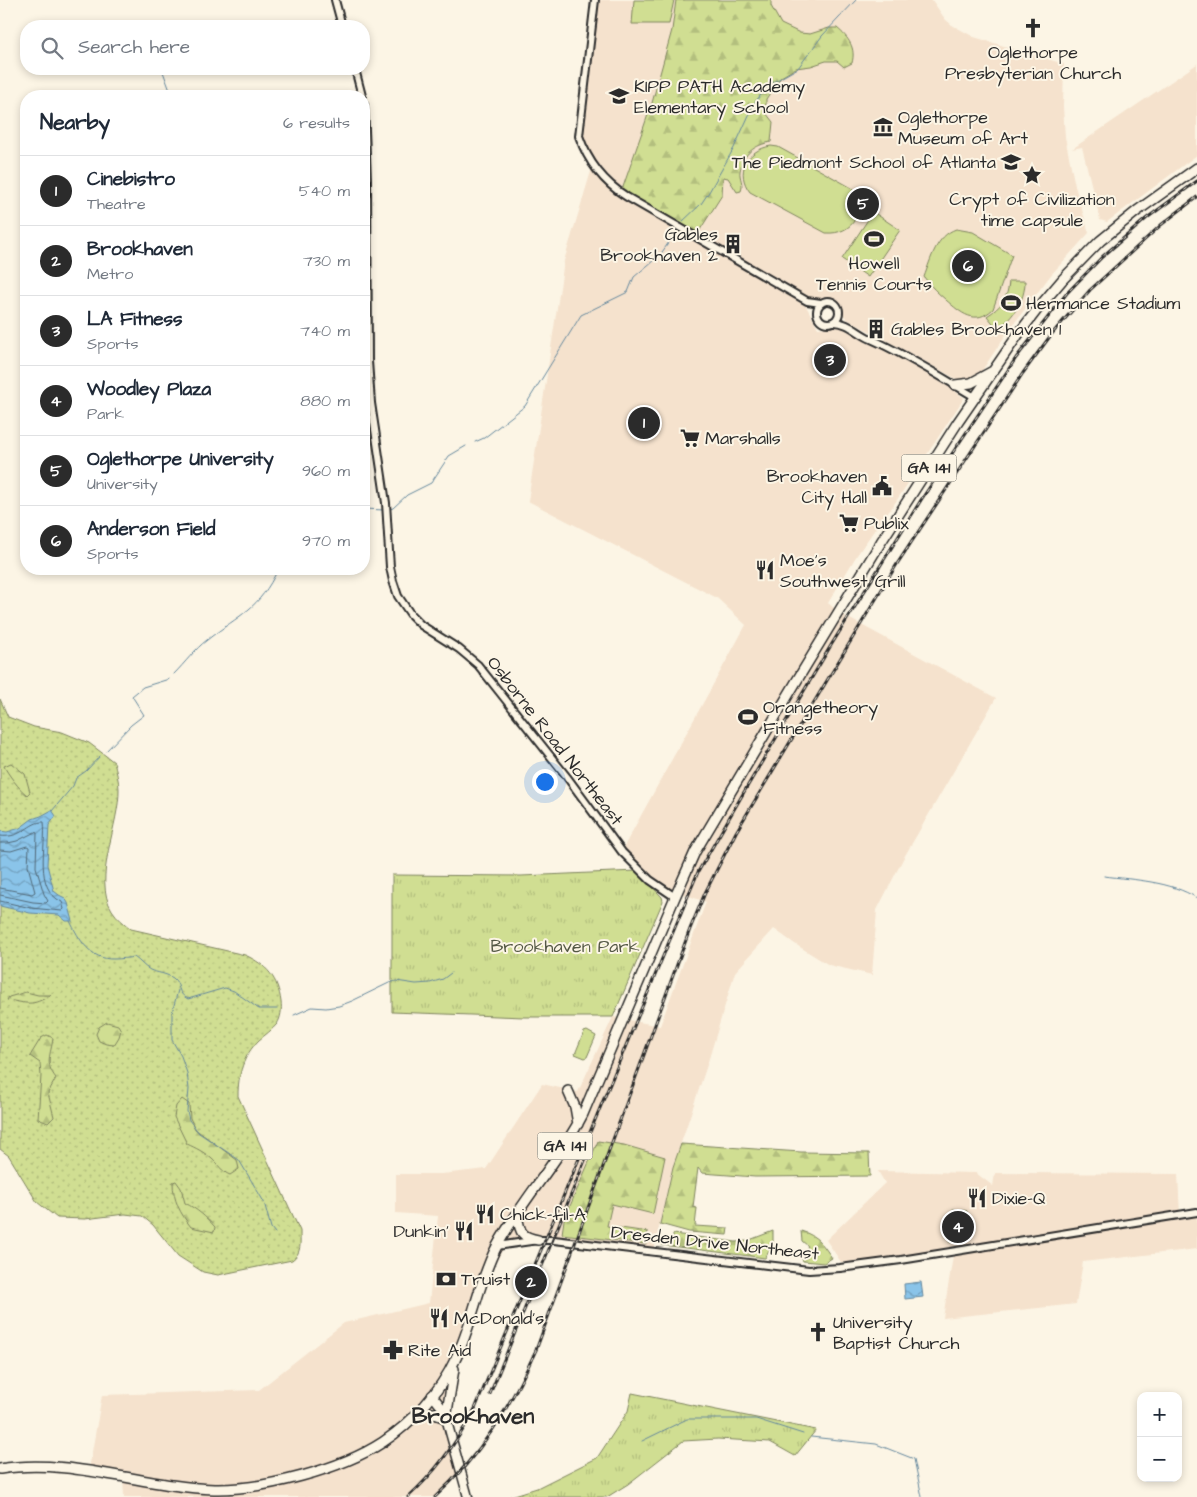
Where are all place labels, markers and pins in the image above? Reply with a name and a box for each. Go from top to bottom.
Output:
church icon: Oglethorpe Presbyterian Church [1022,17,1044,39]
place label: Oglethorpe Presbyterian Church [945,40,1121,87]
place label: KIPP PATH Academy Elementary School [634,74,805,121]
school or university icon: KIPP PATH Academy Elementary School [608,85,630,107]
place label: Oglethorpe Museum of Art [898,105,1029,151]
museum icon: Oglethorpe Museum of Art [872,116,894,138]
place label: The Piedmont School of Atlanta [732,150,996,175]
school or university icon: The Piedmont School of Atlanta [1000,151,1022,173]
place icon: Crypt of Civilization time capsule [1021,164,1043,186]
pin: 5 [847,185,879,223]
place label: Crypt of Civilization time capsule [949,187,1115,233]
place label: Gables Brookhaven 2 [600,222,719,268]
sports icon: Howell Tennis Courts [863,228,885,250]
building icon: Gables Brookhaven 2 [722,233,744,255]
pin: 6 [952,247,984,285]
place label: Howell Tennis Courts [816,251,932,297]
place label: Hermance Stadium [1026,291,1180,316]
sports icon: Hermance Stadium [1000,292,1022,314]
place label: Gables Brookhaven 1 [891,317,1061,342]
building icon: Gables Brookhaven 1 [865,318,887,340]
pin: 3 [814,341,846,379]
pin: 1 [628,404,660,442]
place label: Marshalls [705,426,781,451]
supermarket icon: Marshalls [679,427,701,449]
place label: Brookhaven City Hall [767,464,867,511]
public building icon: Brookhaven City Hall [871,475,893,497]
place label: Publix [864,511,909,536]
supermarket icon: Publix [838,512,860,534]
place label: Moe's Southwest Grill [780,548,906,594]
restaurant icon: Moe's Southwest Grill [754,559,776,581]
place label: Orangetheory Fitness [763,695,878,741]
sports icon: Orangetheory Fitness [737,706,759,728]
place label: Dixie-Q [992,1186,1046,1211]
restaurant icon: Dixie-Q [966,1187,988,1209]
place label: Chick-fil-A [500,1202,586,1227]
restaurant icon: Chick-fil-A [474,1203,496,1225]
pin: 4 [942,1208,974,1246]
place label: Dunkin' [393,1219,449,1244]
restaurant icon: Dunkin' [453,1220,475,1242]
pin: 2 [515,1263,547,1301]
place label: Truist [461,1267,511,1292]
bank icon: Truist [435,1268,457,1290]
place label: McDonald's [454,1306,544,1331]
restaurant icon: McDonald's [428,1307,450,1329]
place label: University Baptist Church [833,1310,960,1356]
church icon: University Baptist Church [807,1321,829,1343]
place label: Rite Aid [408,1338,471,1363]
pharmacy icon: Rite Aid [382,1339,404,1361]

